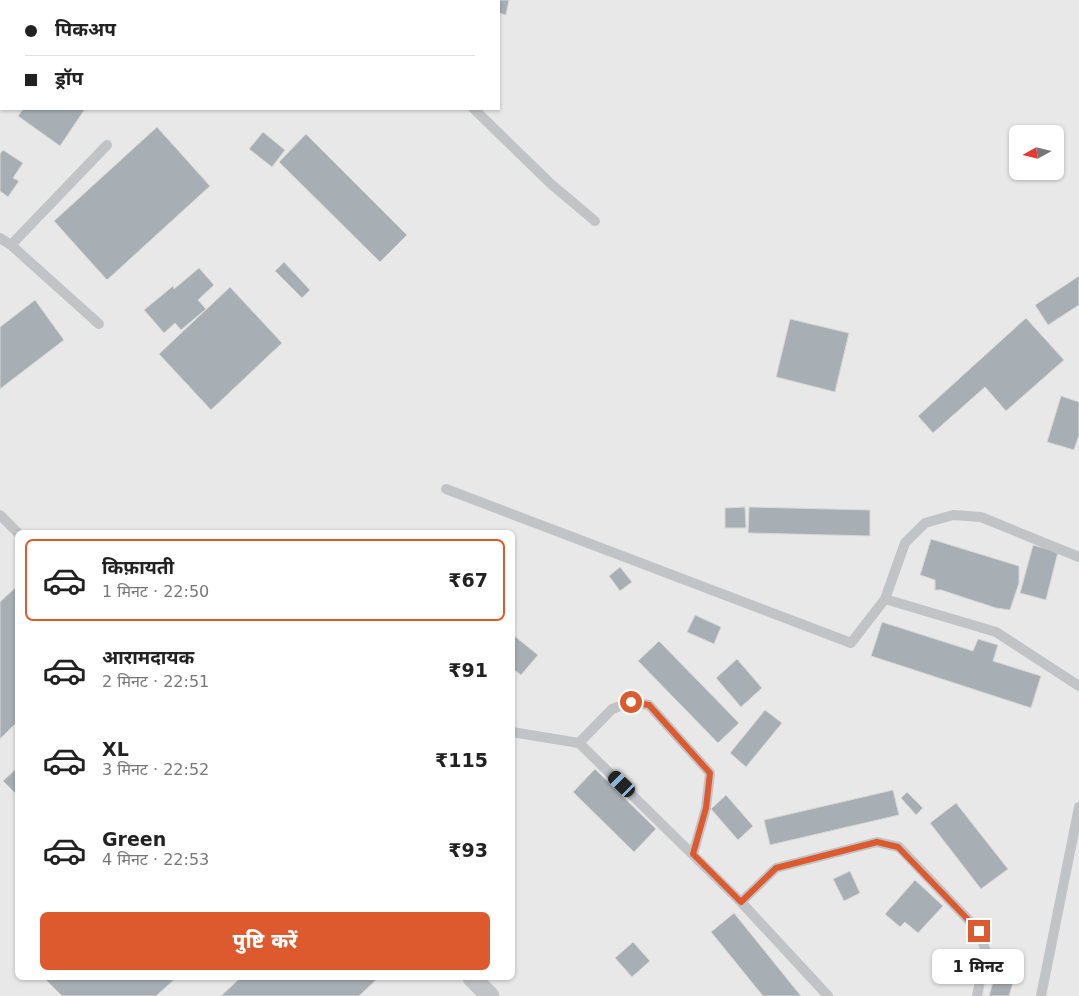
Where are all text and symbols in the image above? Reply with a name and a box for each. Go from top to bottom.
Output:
text: पिकअप [55,18,116,40]
text: ड्रॉप [55,67,83,89]
north arrow [1009,125,1064,180]
map controls [1009,125,1064,180]
text: किफ़ायती [102,556,174,578]
icon: car [42,558,87,603]
text: ₹67 [448,569,488,591]
text: 1 मिनट · 22:50 [102,582,209,601]
text: आरामदायक [102,646,194,668]
icon: car [42,648,87,693]
text: ₹91 [448,659,488,681]
text: 2 मिनट · 22:51 [102,672,209,691]
route start [620,691,642,713]
icon: car [42,738,87,783]
text: XL [102,738,129,760]
text: ₹115 [435,749,488,771]
text: 3 मिनट · 22:52 [102,760,209,779]
car [605,768,638,800]
icon: car [42,828,87,873]
text: Green [102,828,166,850]
text: ₹93 [448,839,488,861]
text: 4 मिनट · 22:53 [102,850,209,869]
button: पुष्टि करें [40,912,490,970]
route end [968,920,990,942]
callout: 1 मिनट [933,948,1025,984]
text: 1 मिनट [952,957,1004,976]

